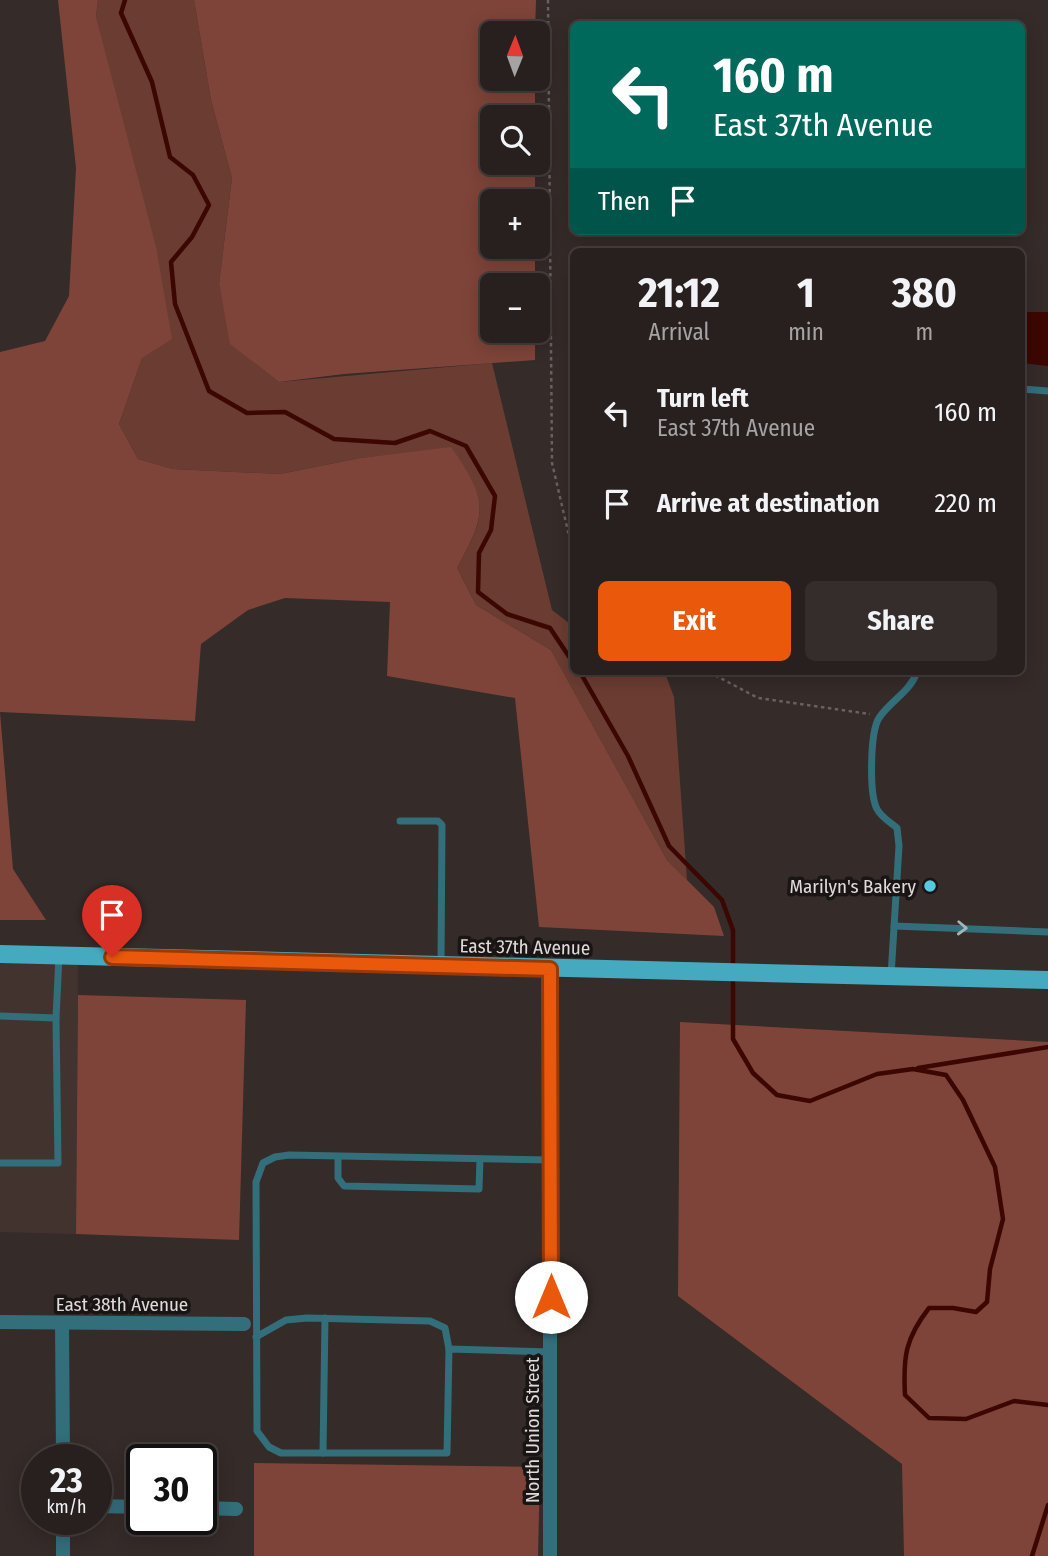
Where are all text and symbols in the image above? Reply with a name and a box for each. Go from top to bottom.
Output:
north arrow [480,21,550,91]
map controls [480,21,550,343]
text: 160 m [713,46,834,105]
icon: left [598,49,689,140]
button: search [480,105,550,175]
text: East 37th Avenue [713,106,933,144]
icon: arrive [664,182,702,220]
text: Then [598,186,650,217]
button: + [480,189,550,259]
text: 21:12 [638,268,720,318]
text: 1 [797,268,815,318]
text: 380 [892,268,957,318]
button: − [480,273,550,343]
text: Arrival [649,318,710,346]
text: min [788,318,824,346]
text: m [916,318,933,346]
text: Turn left [657,383,749,414]
icon: left [598,394,636,432]
text: 160 m [934,397,997,428]
text: East 37th Avenue [657,414,815,442]
icon: arrive [598,485,636,523]
text: Arrive at destination [657,488,880,519]
text: 220 m [934,488,997,519]
button: Exit [598,581,791,661]
button: Share [805,581,997,661]
place label: Marilyn's Bakery [790,875,917,898]
marker: Marilyn's Bakery [922,878,938,894]
pin [82,885,142,957]
icon: arrive [93,896,131,934]
one-way arrow [957,921,968,936]
street label: East 37th Avenue [460,934,590,960]
position arrow [514,1260,588,1334]
street label: East 38th Avenue [56,1293,188,1316]
street label: North Union Street [521,1356,544,1503]
speed limit sign: 30 [126,1444,217,1535]
text: 23 [50,1459,83,1501]
text: km/h [46,1496,87,1518]

